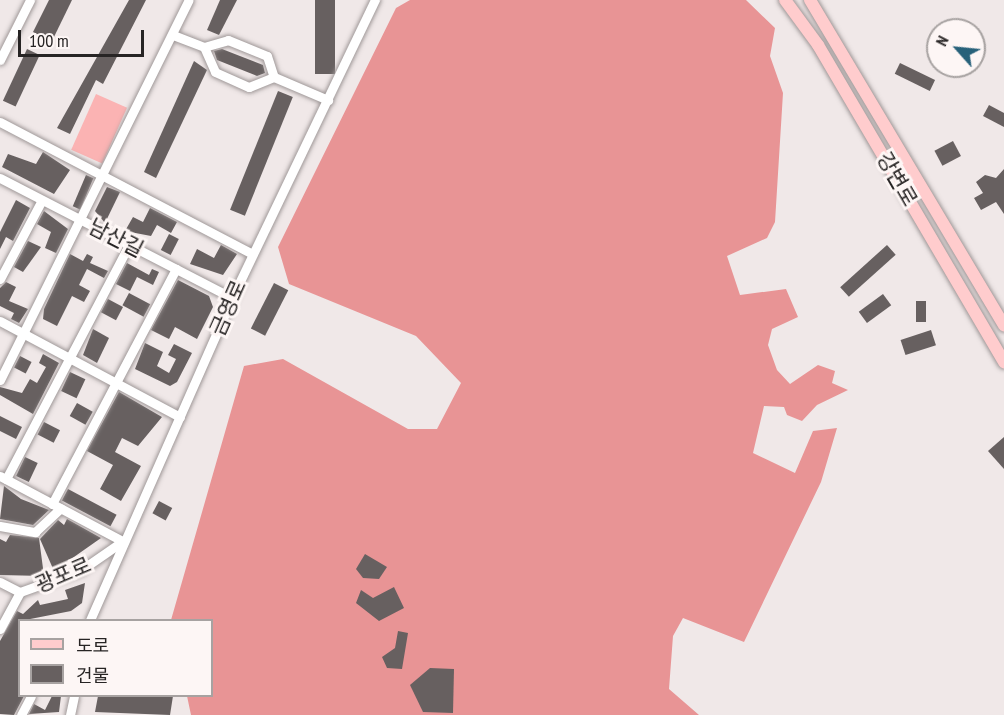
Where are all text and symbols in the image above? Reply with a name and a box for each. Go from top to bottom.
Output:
scale bar [21,18,147,56]
north arrow [926,18,986,78]
text: 100 m [29,29,69,52]
text: N [931,32,953,49]
street label: 강변로 [872,148,922,210]
street label: 남산길 [84,214,148,262]
street label: 금영로 [205,276,251,340]
street label: 광포로 [31,552,95,598]
legend [18,619,213,697]
text: 도로 [76,634,109,657]
text: 건물 [76,664,109,687]

